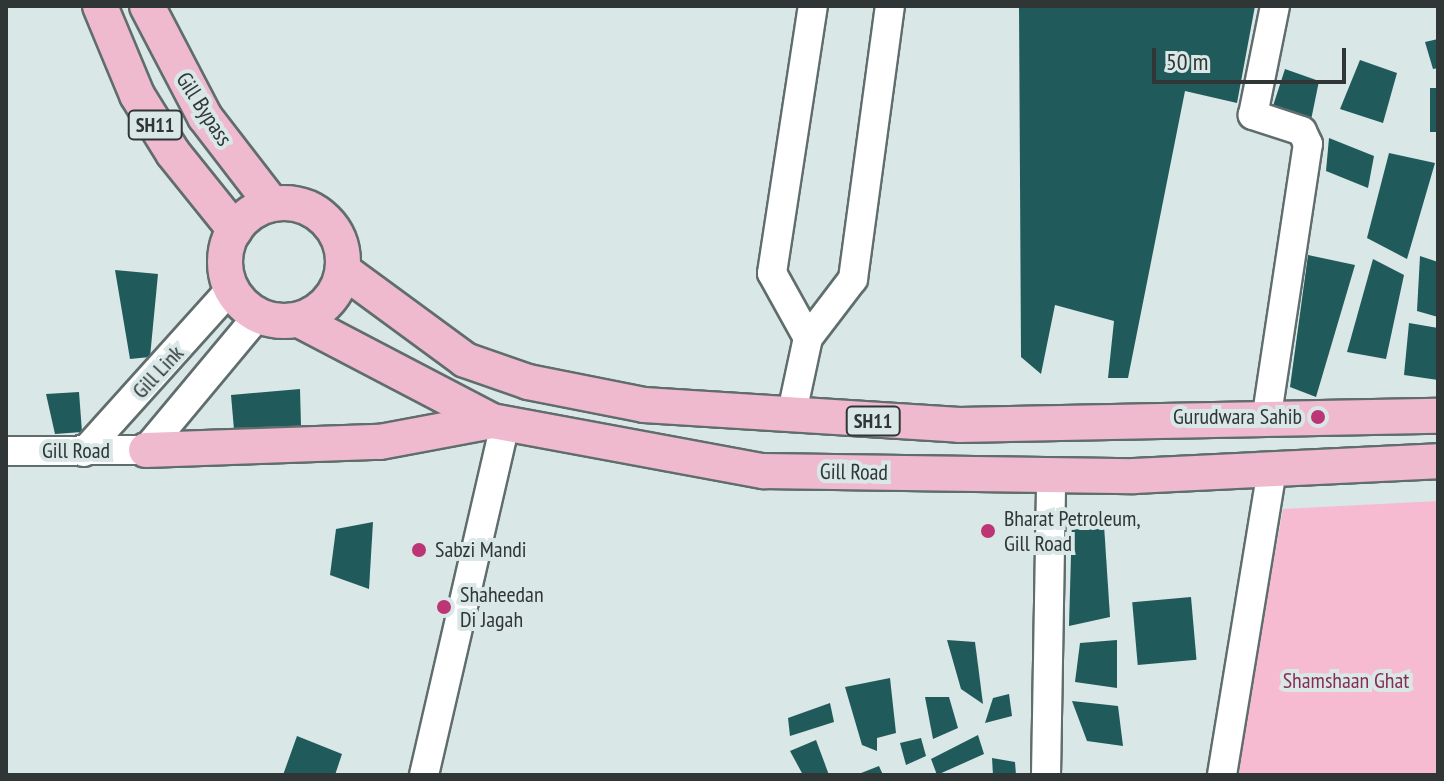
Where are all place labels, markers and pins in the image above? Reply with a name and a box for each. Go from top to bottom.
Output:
place label: Gurudwara Sahib [1173,404,1302,430]
marker: Gurudwara Sahib [1309,408,1327,426]
place label: Bharat Petroleum, Gill Road [1004,505,1141,556]
marker: Bharat Petroleum, Gill Road [979,522,997,540]
place label: Sabzi Mandi [435,537,527,563]
marker: Sabzi Mandi [410,541,428,559]
place label: Shaheedan Di Jagah [460,581,544,632]
marker: Shaheedan Di Jagah [435,598,453,616]

